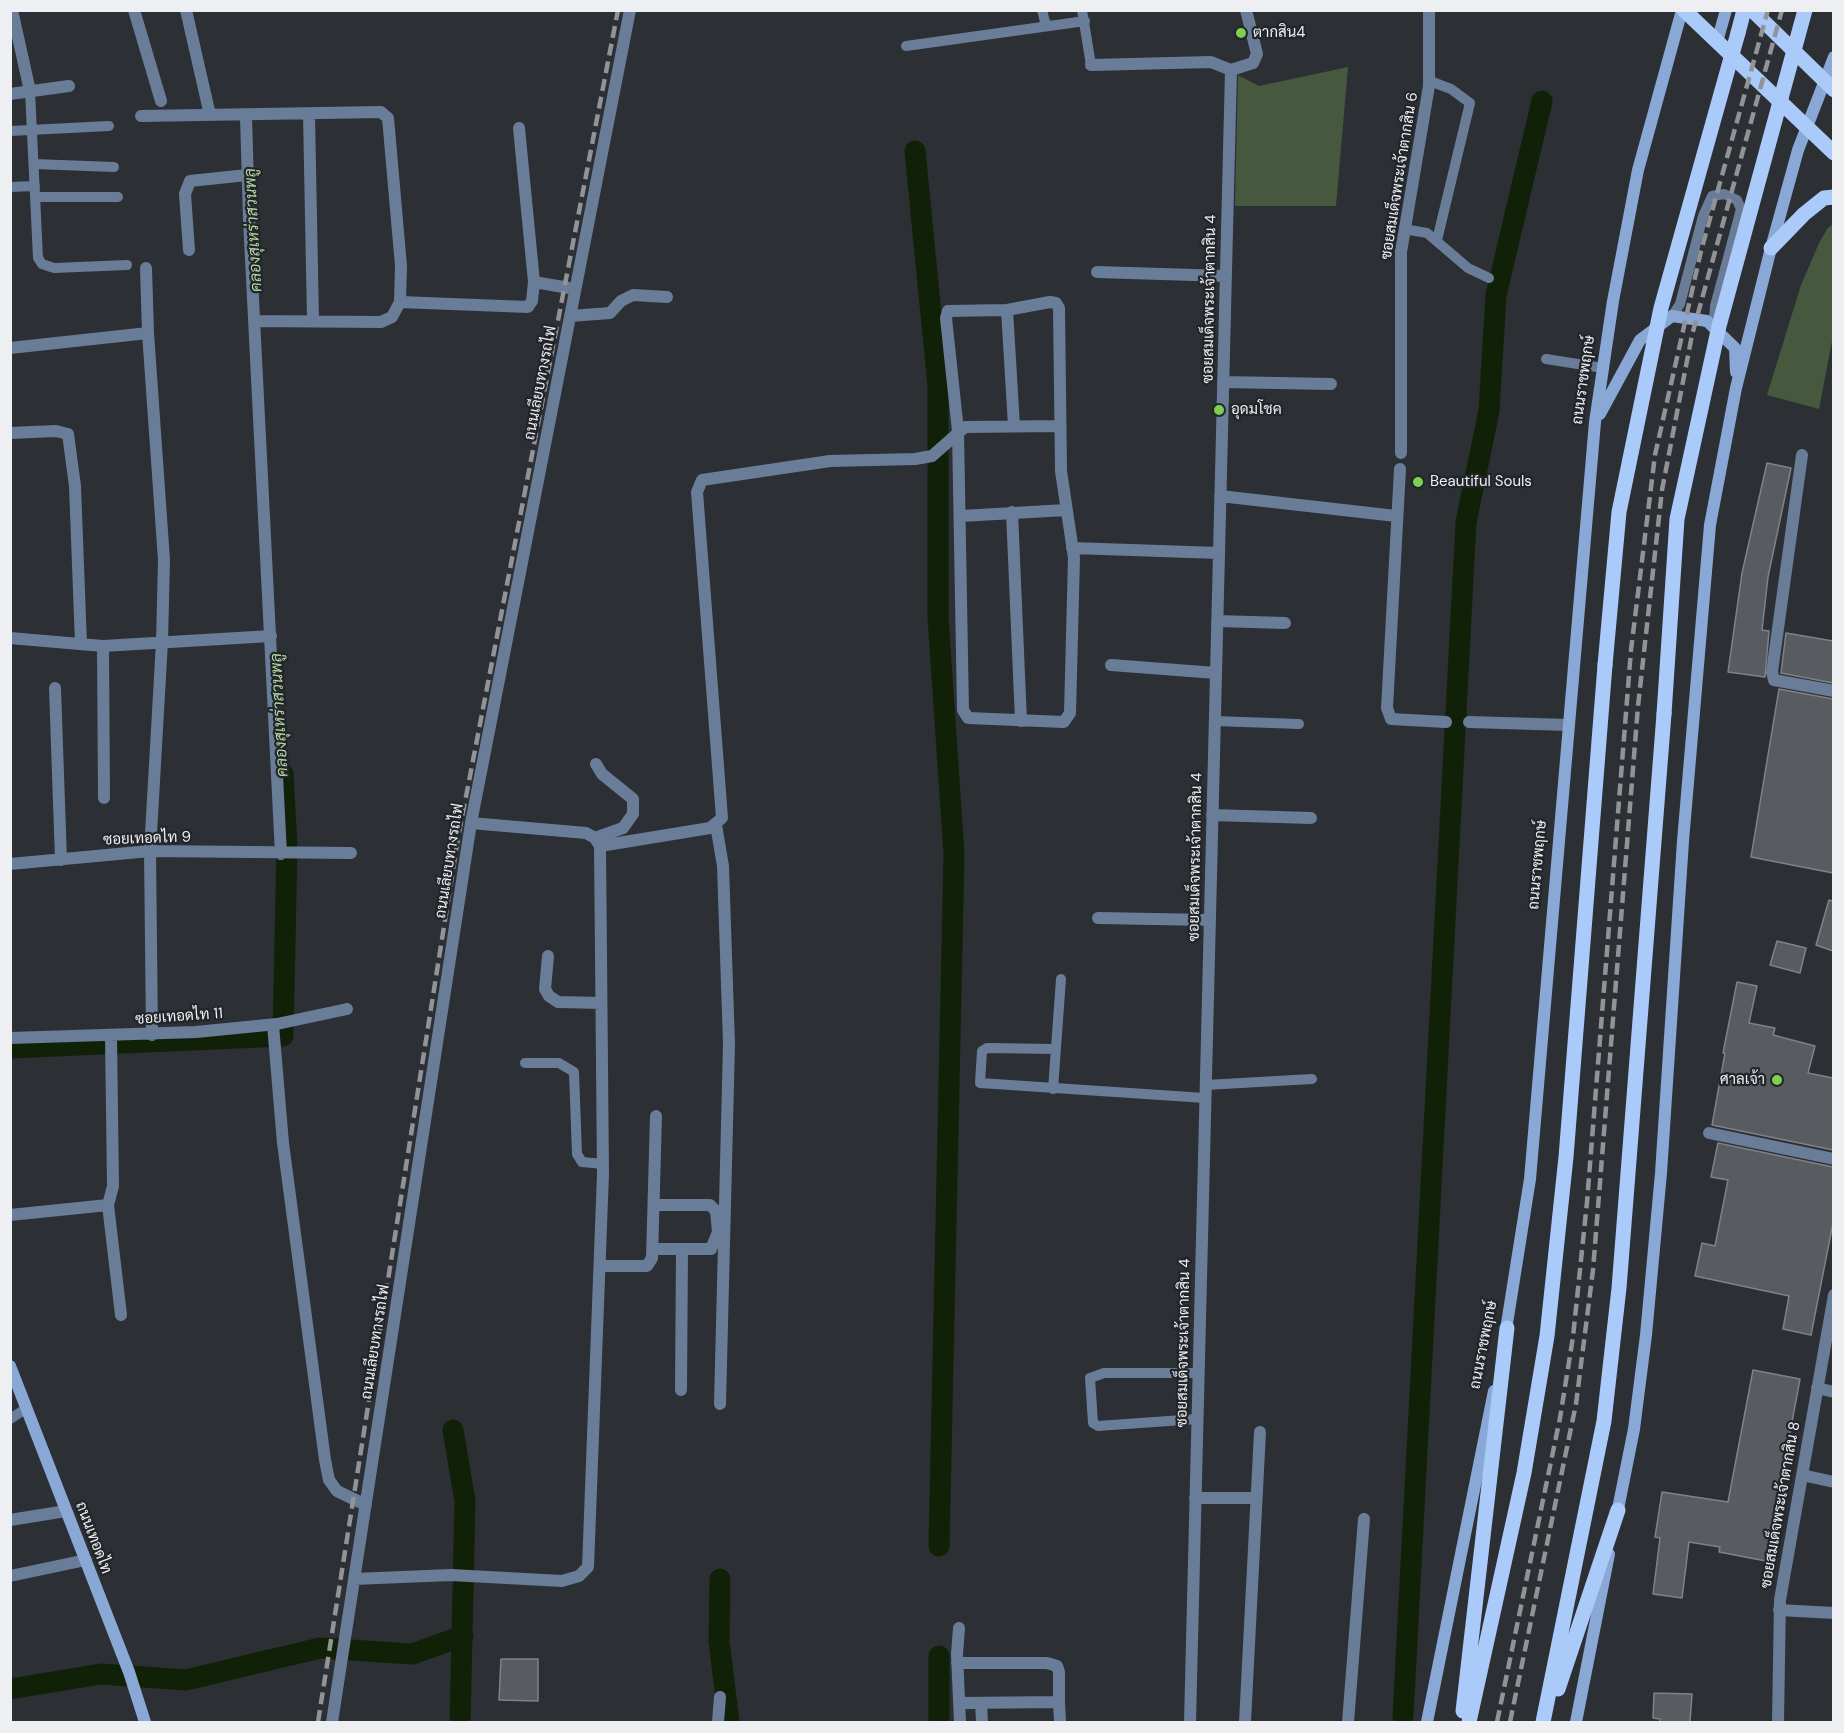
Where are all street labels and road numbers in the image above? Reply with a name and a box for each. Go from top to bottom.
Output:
street label: ซอยสมเด็จพระเจ้าตากสิน 6 [1378,91,1422,261]
street label: ซอยสมเด็จพระเจ้าตากสิน 4 [1200,214,1220,384]
street label: ถนนเลียบทางรถไฟ [521,324,561,442]
street label: ถนนราชพฤกษ์ [1569,334,1599,426]
street label: ซอยสมเด็จพระเจ้าตากสิน 4 [1186,772,1206,942]
street label: ถนนเลียบทางรถไฟ [432,802,468,920]
street label: ถนนราชพฤกษ์ [1525,820,1551,910]
street label: ซอยเทอดไท 9 [103,828,191,850]
street label: ซอยเทอดไท 11 [135,1005,223,1029]
street label: ซอยสมเด็จพระเจ้าตากสิน 4 [1174,1258,1194,1428]
street label: ถนนเลียบทางรถไฟ [358,1283,394,1401]
street label: ถนนราชพฤกษ์ [1467,1299,1501,1391]
street label: ซอยสมเด็จพระเจ้าตากสิน 8 [1757,1420,1805,1590]
street label: ถนนเทอดไท [71,1499,115,1577]

